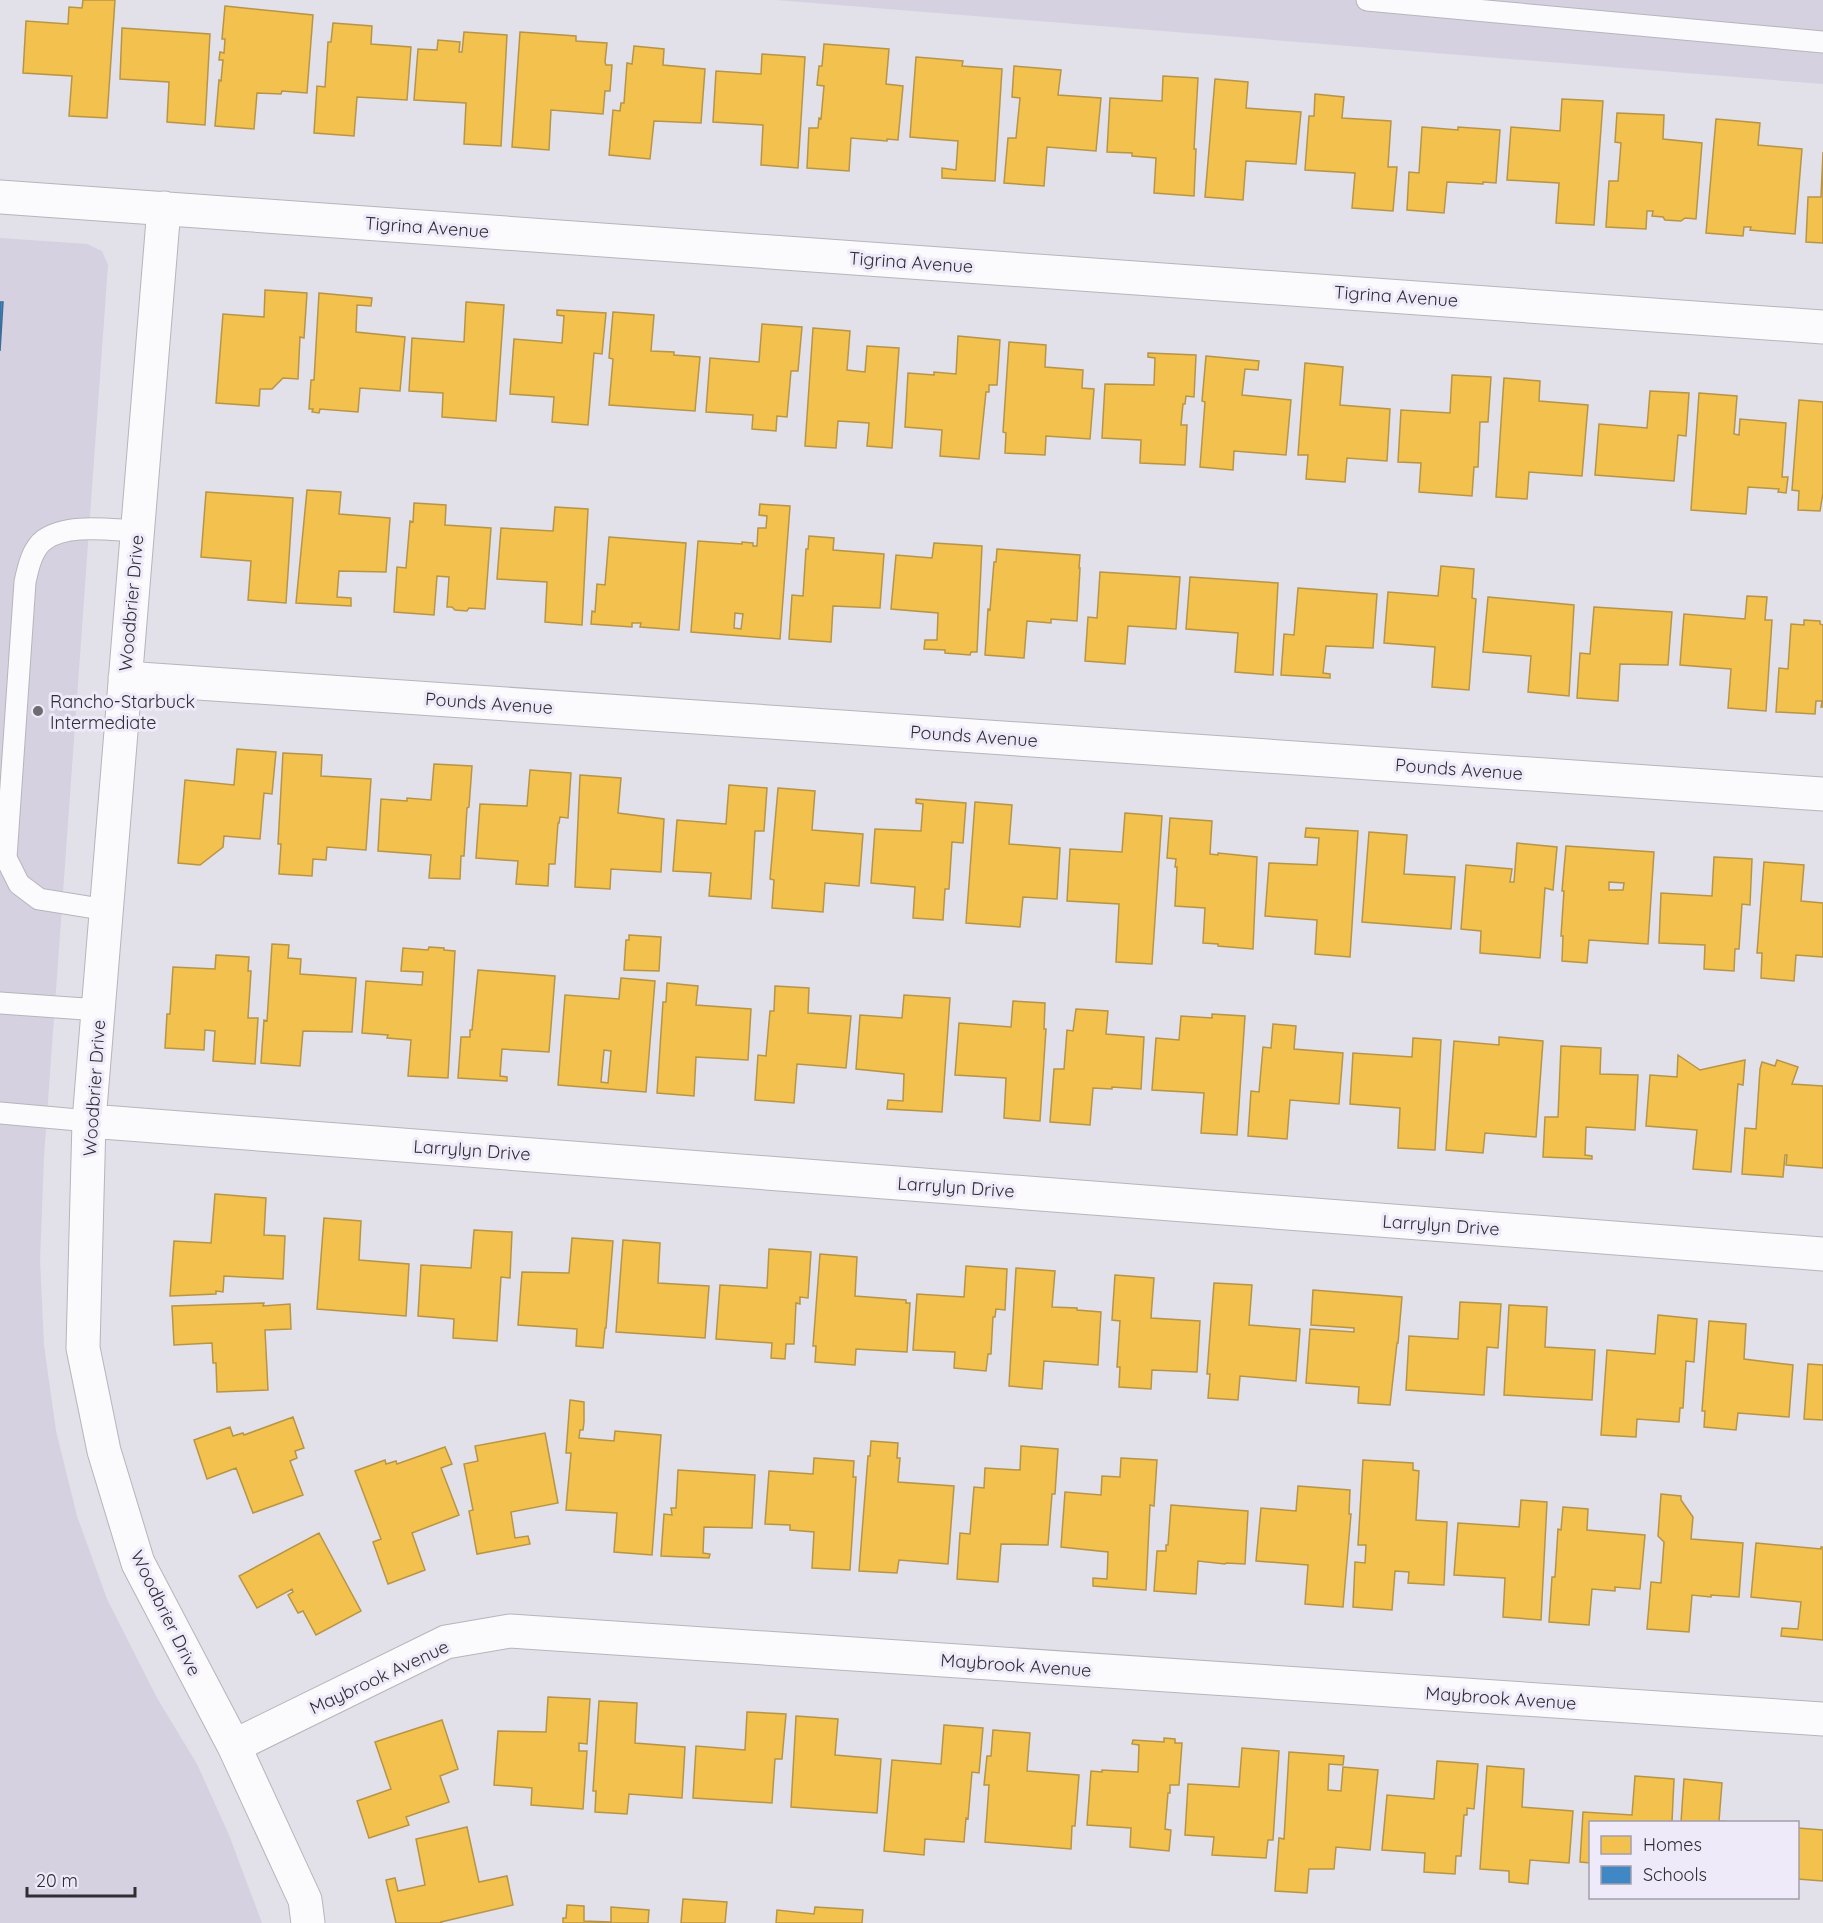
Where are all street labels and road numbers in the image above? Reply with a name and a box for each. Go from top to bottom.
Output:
street label: Tigrina Avenue [364,211,490,243]
street label: Tigrina Avenue [848,246,974,278]
street label: Tigrina Avenue [1333,280,1459,312]
street label: Woodbrier Drive [114,534,148,672]
street label: Pounds Avenue [424,687,554,719]
street label: Pounds Avenue [909,720,1039,752]
street label: Pounds Avenue [1394,753,1524,785]
street label: Woodbrier Drive [78,1019,110,1157]
street label: Larrylyn Drive [413,1134,531,1166]
street label: Larrylyn Drive [897,1171,1015,1203]
street label: Larrylyn Drive [1382,1209,1500,1241]
street label: Woodbrier Drive [126,1546,206,1680]
street label: Maybrook Avenue [306,1635,452,1719]
street label: Maybrook Avenue [940,1648,1092,1682]
street label: Maybrook Avenue [1425,1681,1577,1715]

